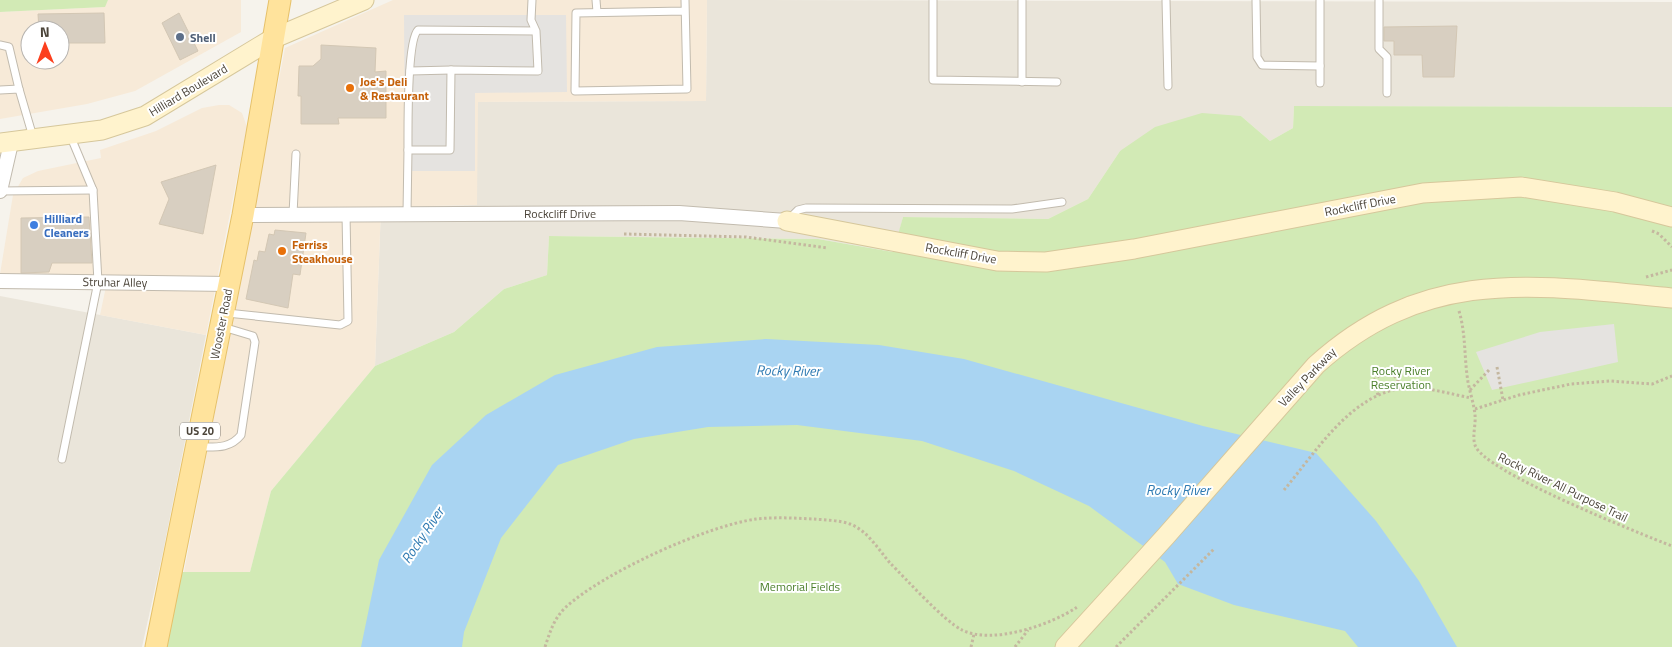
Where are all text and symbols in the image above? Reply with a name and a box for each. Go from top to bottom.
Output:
north arrow [20,20,70,70]
text: N [40,21,50,42]
place label: Shell [190,28,216,47]
marker: Shell [174,31,186,43]
street label: Hilliard Boulevard [145,59,231,121]
place label: Joe's Deli & Restaurant [360,72,430,105]
marker: Joe's Deli & Restaurant [344,82,356,94]
street label: Rockcliff Drive [1323,189,1397,221]
street label: Rockcliff Drive [524,204,596,223]
place label: Hilliard Cleaners [44,209,89,242]
marker: Hilliard Cleaners [28,219,40,231]
place label: Ferriss Steakhouse [292,235,353,268]
street label: Rockcliff Drive [924,237,998,269]
marker: Ferriss Steakhouse [276,245,288,257]
street label: Struhar Alley [82,272,148,292]
street label: Wooster Road [205,287,237,361]
street label: Valley Parkway [1274,343,1341,411]
water label: Rocky River [756,359,822,381]
park label: Rocky River Reservation [1371,361,1431,394]
road number: US 20 [180,422,220,440]
street label: Rocky River All Purpose Trail [1495,447,1631,527]
water label: Rocky River [1146,479,1212,500]
water label: Rocky River [395,501,449,567]
park label: Memorial Fields [760,577,841,596]

